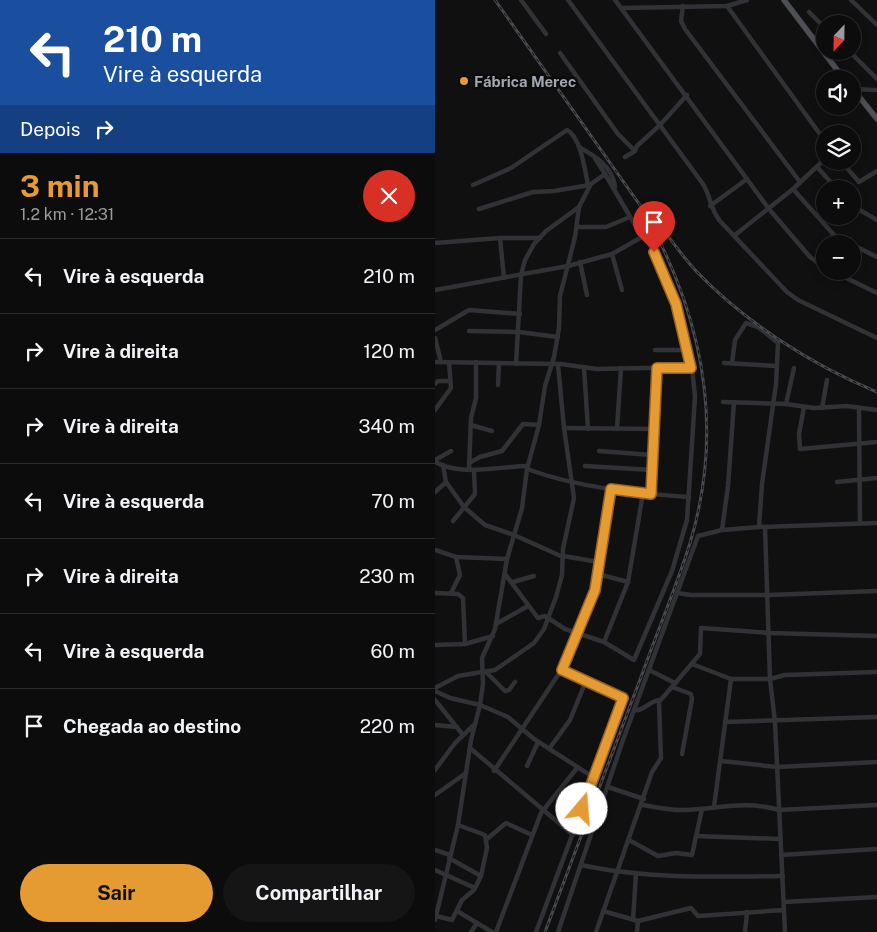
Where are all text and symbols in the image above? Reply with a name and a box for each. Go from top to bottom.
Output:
north arrow [816,15,861,60]
map controls [816,15,861,280]
text: 210 m [103,19,202,60]
icon: left [20,20,85,85]
text: Vire à esquerda [103,61,262,87]
button: sound [816,70,861,115]
place label: Fábrica Merec [474,73,576,90]
marker: Fábrica Merec [458,75,470,87]
icon: right [90,115,118,143]
text: Depois [20,118,80,140]
button: layers [816,125,861,170]
text: 3 min [20,168,99,204]
button: close [363,170,415,222]
button: + [816,180,861,225]
pin [633,201,675,252]
text: 1.2 km · 12:31 [20,205,114,224]
icon: arrive [640,208,668,236]
button: − [816,235,861,280]
icon: left [20,262,48,290]
text: Vire à esquerda [63,265,204,287]
text: 210 m [363,265,415,287]
icon: right [20,337,48,365]
text: Vire à direita [63,340,179,362]
text: 120 m [363,340,415,362]
icon: right [20,412,48,440]
text: Vire à direita [63,415,179,437]
text: 340 m [358,415,415,437]
icon: left [20,487,48,515]
text: Vire à esquerda [63,490,204,512]
text: 70 m [371,490,415,512]
icon: right [20,562,48,590]
text: Vire à direita [63,565,179,587]
text: 230 m [359,565,415,587]
icon: left [20,637,48,665]
text: Vire à esquerda [63,640,204,662]
text: 60 m [371,640,415,662]
icon: arrive [20,712,48,740]
text: Chegada ao destino [63,715,241,737]
text: 220 m [360,715,415,737]
position arrow [555,782,607,834]
button: Sair [20,864,213,922]
button: Compartilhar [223,864,415,922]

